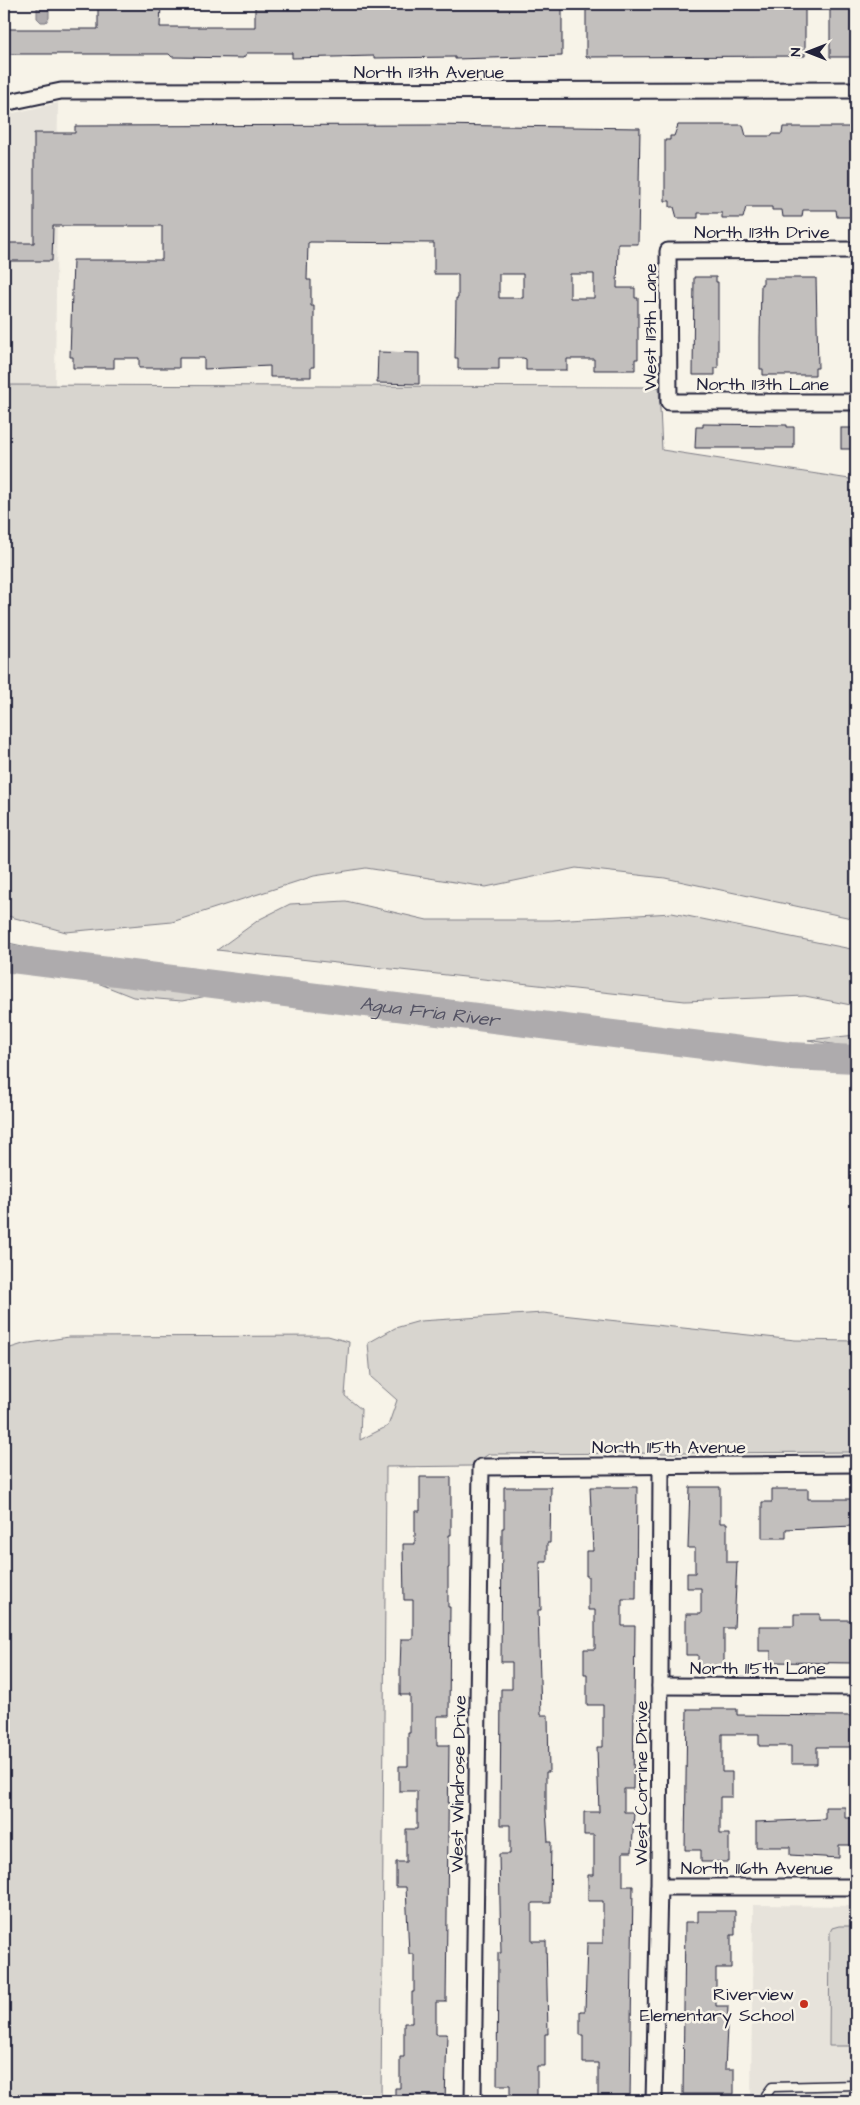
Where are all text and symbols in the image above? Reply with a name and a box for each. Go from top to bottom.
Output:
north arrow [782,28,832,78]
text: N [786,47,806,56]
street label: North 113th Avenue [354,60,504,85]
street label: North 113th Drive [694,220,830,245]
street label: West 113th Lane [638,263,663,391]
street label: North 113th Lane [697,372,829,397]
water label: Agua Fria River [358,991,503,1035]
street label: North 115th Avenue [592,1435,746,1460]
street label: North 115th Lane [690,1656,826,1681]
street label: West Windrose Drive [444,1695,473,1873]
street label: West Corrine Drive [629,1700,654,1866]
street label: North 116th Avenue [681,1856,834,1881]
place label: Riverview Elementary School [640,1982,794,2029]
marker: Riverview Elementary School [798,1998,810,2010]

